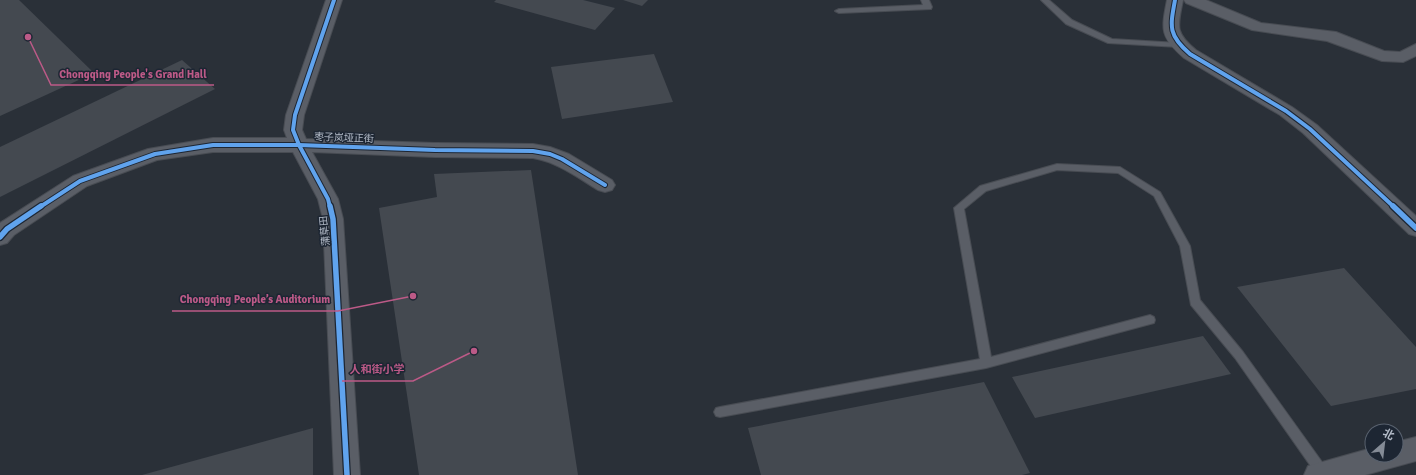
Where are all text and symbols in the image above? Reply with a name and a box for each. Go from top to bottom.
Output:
callout: Chongqing People's Grand Hall [51,62,214,85]
text: Chongqing People's Grand Hall [59,68,207,81]
street label: 枣子岚垭正街 [313,131,374,145]
street label: 蒲草田 [317,215,333,246]
callout: Chongqing People’s Auditorium [172,288,338,311]
text: Chongqing People’s Auditorium [180,293,330,306]
callout: 人和街小学 [342,358,413,381]
text: 人和街小学 [350,363,405,376]
north arrow [1364,423,1404,463]
text: 北 [1381,426,1396,443]

